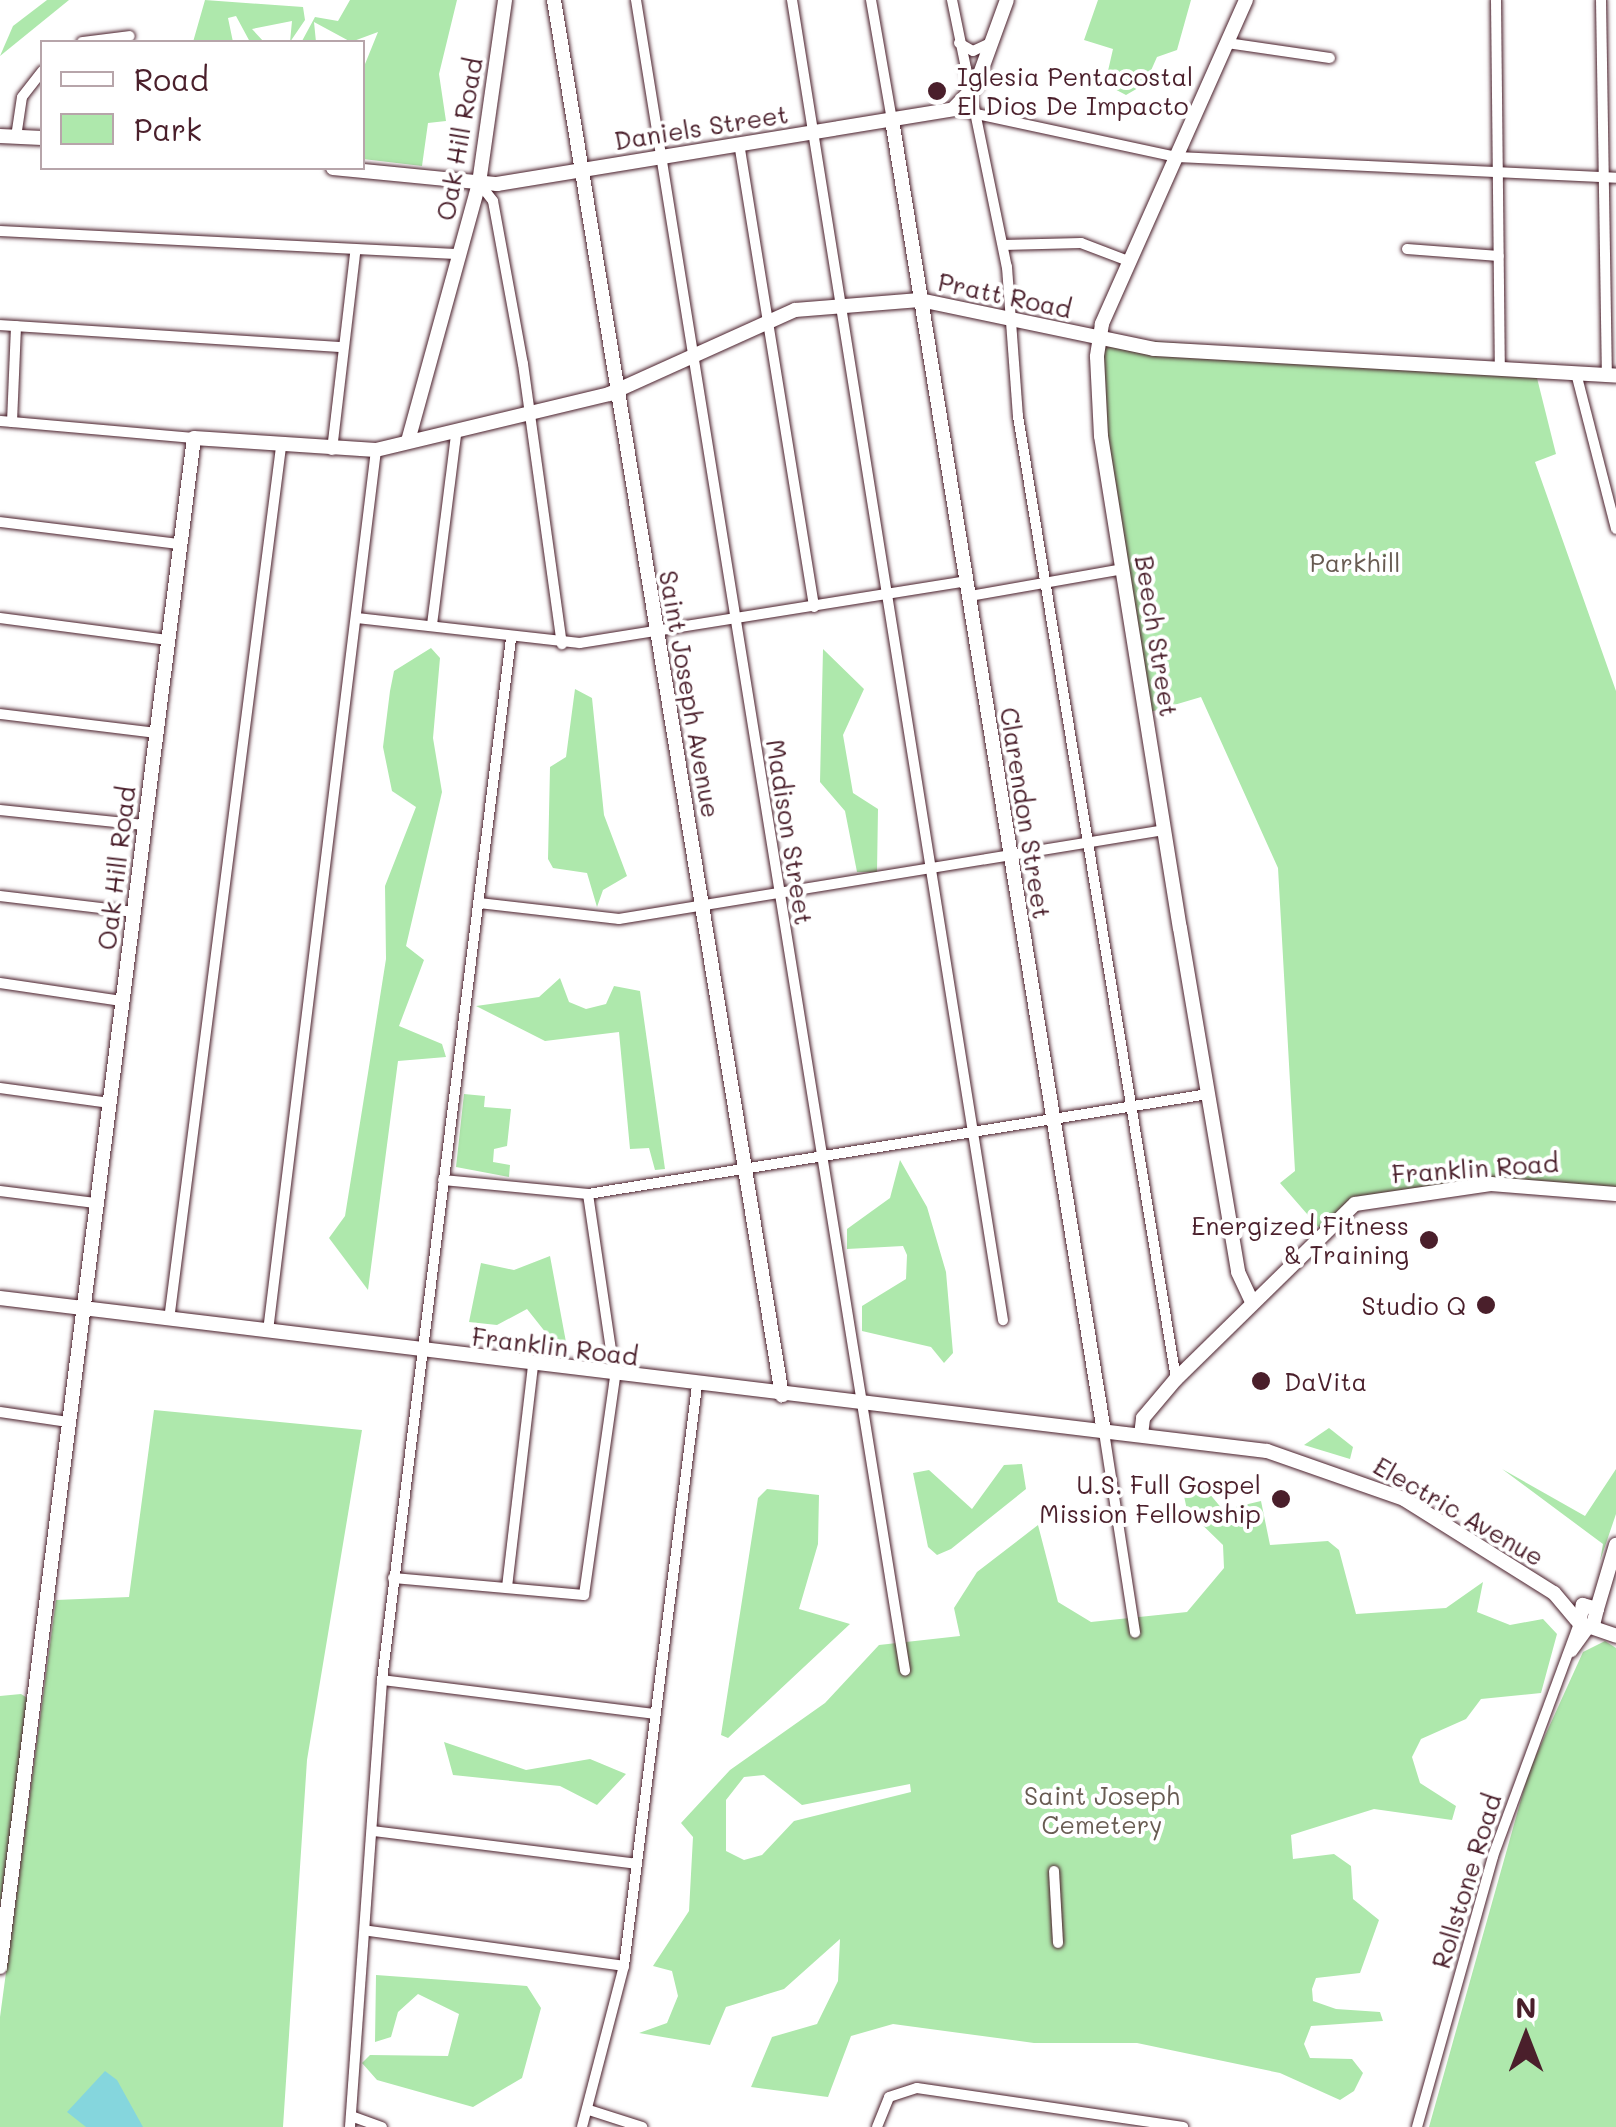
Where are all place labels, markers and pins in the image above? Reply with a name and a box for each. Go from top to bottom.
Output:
place label: Iglesia Pentacostal El Dios De Impacto [957,62,1193,121]
marker: Iglesia Pentacostal El Dios De Impacto [926,80,948,102]
place label: Energized Fitness & Training [1191,1211,1409,1270]
marker: Energized Fitness & Training [1418,1229,1440,1251]
place label: Studio Q [1361,1290,1466,1320]
marker: Studio Q [1475,1294,1497,1316]
place label: DaVita [1284,1366,1367,1396]
marker: DaVita [1248,1368,1274,1394]
place label: U.S. Full Gospel Mission Fellowship [1039,1470,1261,1529]
marker: U.S. Full Gospel Mission Fellowship [1270,1488,1292,1510]

